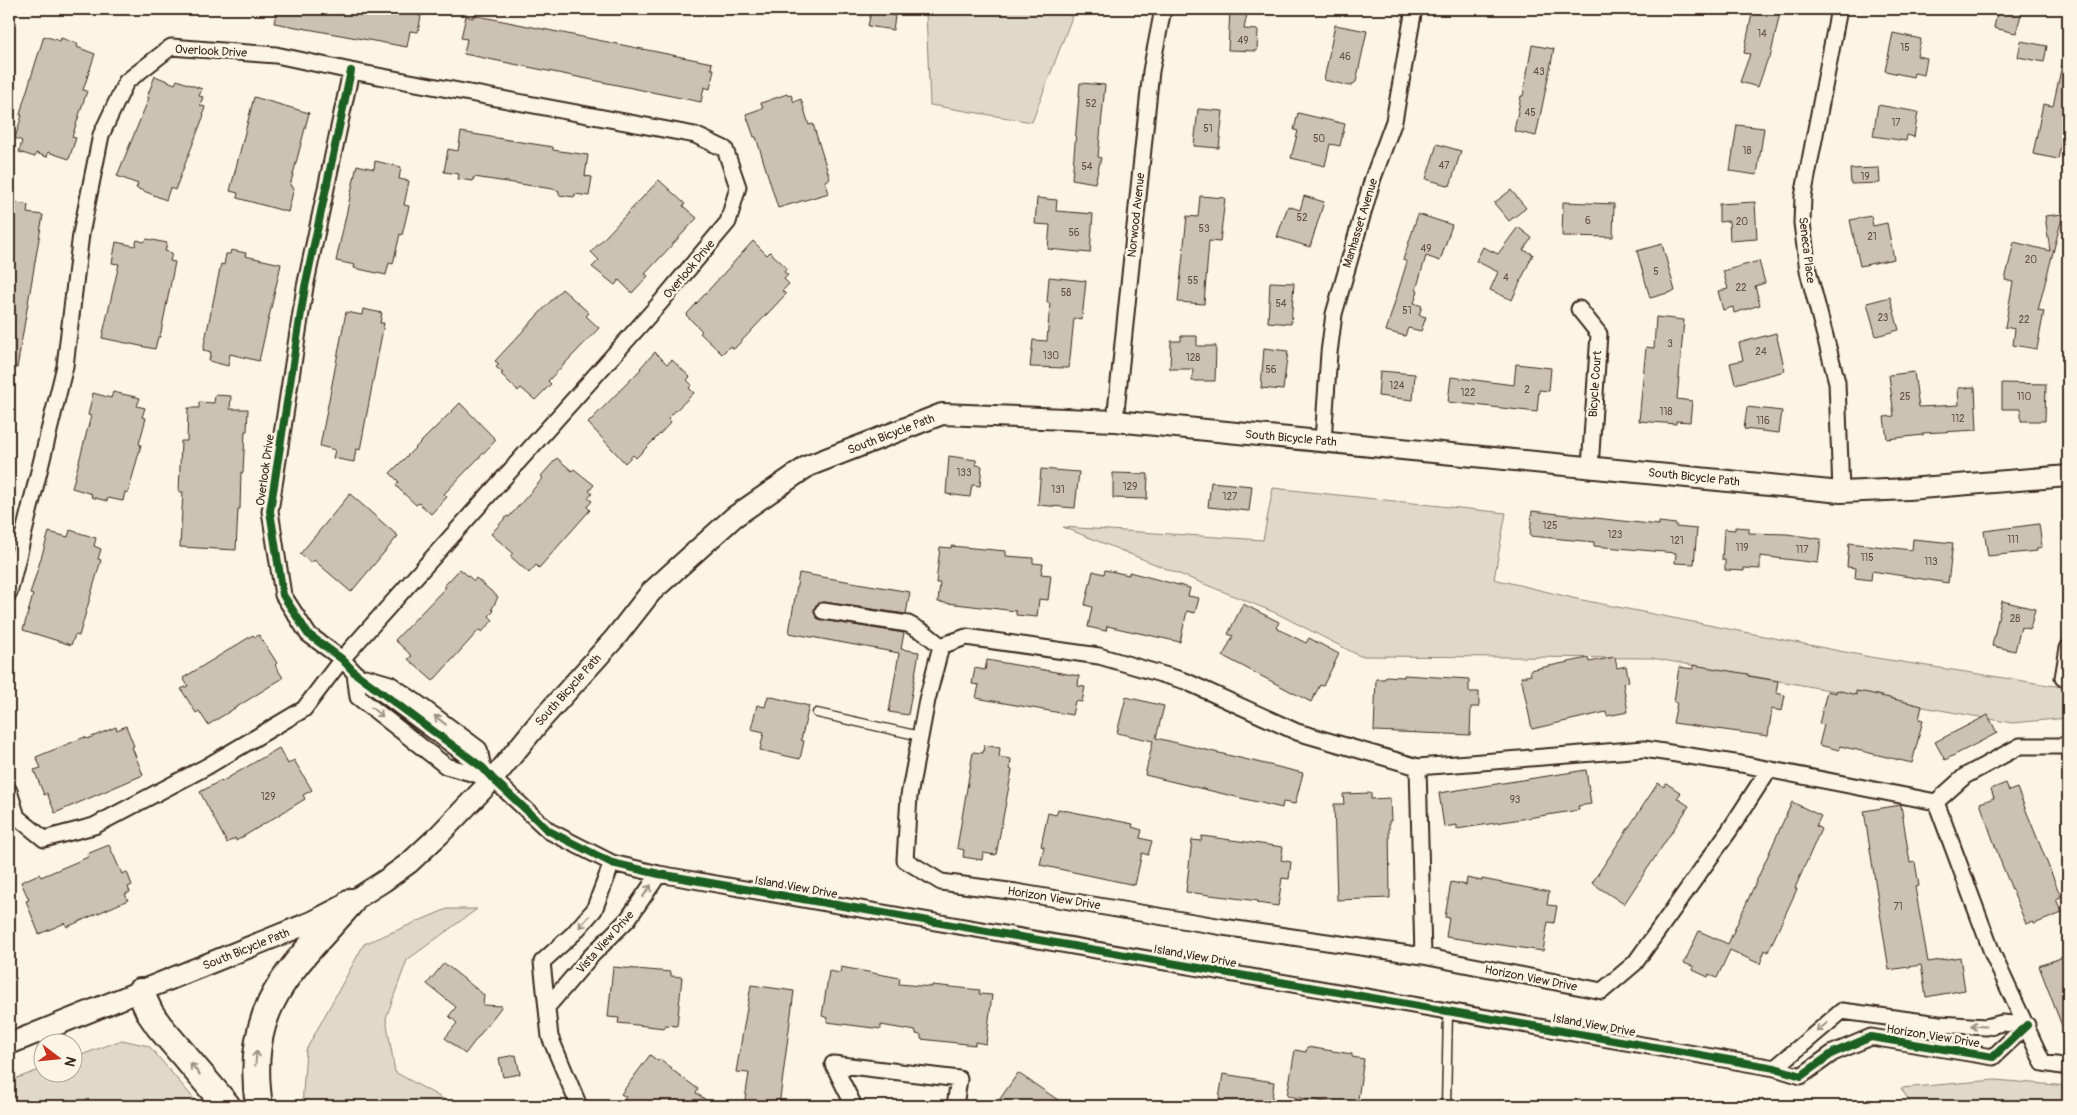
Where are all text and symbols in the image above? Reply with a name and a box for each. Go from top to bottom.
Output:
house number: 14 [1757,28,1767,40]
house number: 49 [1238,35,1248,47]
street label: Overlook Drive [175,42,247,61]
house number: 15 [1900,42,1910,54]
house number: 46 [1339,51,1351,63]
house number: 43 [1533,66,1545,78]
house number: 52 [1085,98,1097,110]
house number: 45 [1524,107,1536,119]
house number: 17 [1891,117,1901,129]
house number: 51 [1203,123,1213,135]
house number: 50 [1313,133,1325,145]
house number: 18 [1743,145,1751,157]
house number: 47 [1438,160,1450,172]
house number: 54 [1081,161,1093,173]
house number: 19 [1860,171,1870,183]
street label: Norwood Avenue [1125,172,1148,258]
street label: Manhasset Avenue [1340,176,1381,270]
house number: 52 [1296,212,1308,224]
house number: 6 [1585,215,1591,227]
house number: 20 [1736,216,1748,228]
street label: Seneca Place [1795,216,1818,284]
house number: 53 [1199,223,1210,235]
house number: 56 [1068,227,1080,239]
house number: 21 [1867,231,1877,243]
street label: Overlook Drive [660,237,718,302]
house number: 49 [1421,243,1431,255]
house number: 20 [2025,254,2037,266]
house number: 5 [1653,266,1659,278]
house number: 4 [1503,272,1509,284]
house number: 55 [1188,275,1198,287]
house number: 22 [1735,282,1747,294]
house number: 58 [1061,287,1071,299]
house number: 54 [1275,298,1287,310]
house number: 51 [1402,305,1412,317]
house number: 23 [1878,312,1889,324]
house number: 22 [2018,314,2030,326]
house number: 3 [1667,338,1673,350]
house number: 24 [1755,346,1767,358]
house number: 130 [1043,350,1059,362]
street label: Bicycle Court [1586,350,1605,418]
house number: 128 [1186,352,1200,364]
house number: 56 [1265,364,1277,376]
house number: 124 [1389,380,1405,392]
house number: 2 [1524,384,1530,396]
house number: 122 [1460,387,1476,399]
house number: 25 [1899,391,1911,403]
house number: 110 [2017,391,2031,403]
house number: 118 [1660,406,1672,418]
street label: South Bicycle Path [846,411,937,458]
house number: 112 [1951,413,1965,425]
house number: 116 [1756,415,1770,427]
street label: South Bicycle Path [1244,427,1338,450]
street label: Overlook Drive [253,433,278,507]
street label: South Bicycle Path [1647,465,1741,490]
house number: 133 [956,467,972,479]
house number: 129 [1123,481,1137,493]
house number: 131 [1051,484,1065,496]
house number: 127 [1223,491,1238,503]
house number: 125 [1543,520,1557,532]
house number: 123 [1608,529,1623,541]
house number: 111 [2007,534,2019,546]
house number: 121 [1670,535,1684,547]
house number: 119 [1736,542,1748,554]
house number: 117 [1795,544,1809,556]
house number: 115 [1860,552,1874,564]
house number: 113 [1924,556,1938,568]
house number: 28 [2010,613,2020,625]
street label: South Bicycle Path [532,651,605,730]
one-way arrow [371,707,384,718]
one-way arrow [434,714,447,725]
house number: 129 [261,791,275,803]
house number: 93 [1510,794,1521,806]
street label: Island View Drive [753,873,838,902]
one-way arrow [642,884,652,898]
street label: Horizon View Drive [1006,884,1102,913]
house number: 71 [1893,901,1903,913]
street label: Vista View Drive [573,908,638,977]
one-way arrow [578,915,589,928]
street label: South Bicycle Path [201,925,292,974]
street label: Island View Drive [1152,942,1237,971]
street label: Horizon View Drive [1483,962,1579,995]
street label: Island View Drive [1551,1011,1636,1040]
one-way arrow [1816,1021,1829,1032]
street label: Horizon View Drive [1885,1022,1981,1051]
one-way arrow [1971,1022,1987,1031]
north arrow [32,1032,82,1082]
one-way arrow [251,1050,260,1066]
text: N [61,1055,79,1068]
one-way arrow [190,1063,201,1076]

